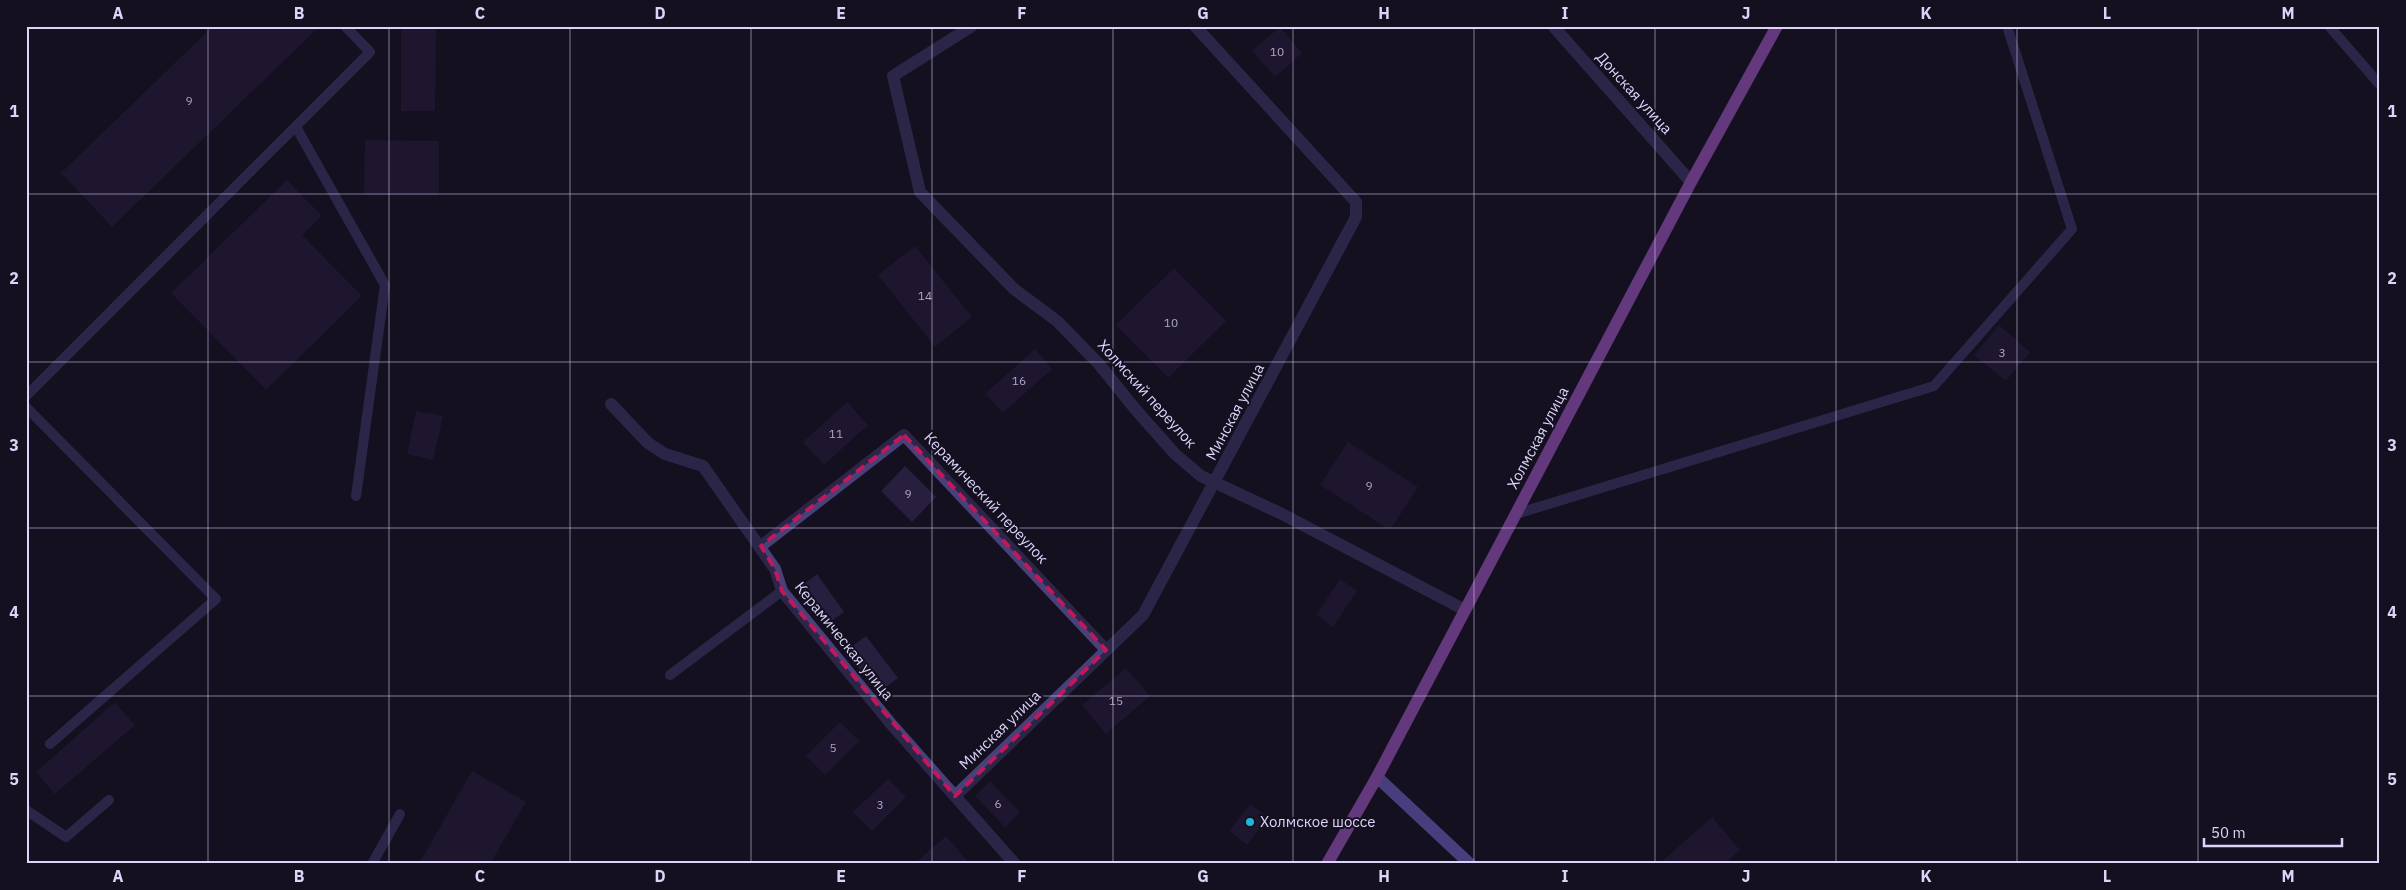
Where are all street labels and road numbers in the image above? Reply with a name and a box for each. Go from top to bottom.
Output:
street label: Донская улица [1592,47,1676,138]
street label: Холмский переулок [1094,336,1201,452]
street label: Минская улица [1201,360,1268,463]
street label: Холмская улица [1503,383,1572,492]
street label: Керамический переулок [920,428,1052,567]
street label: Керамическая улица [791,578,898,704]
street label: Минская улица [955,686,1045,773]

